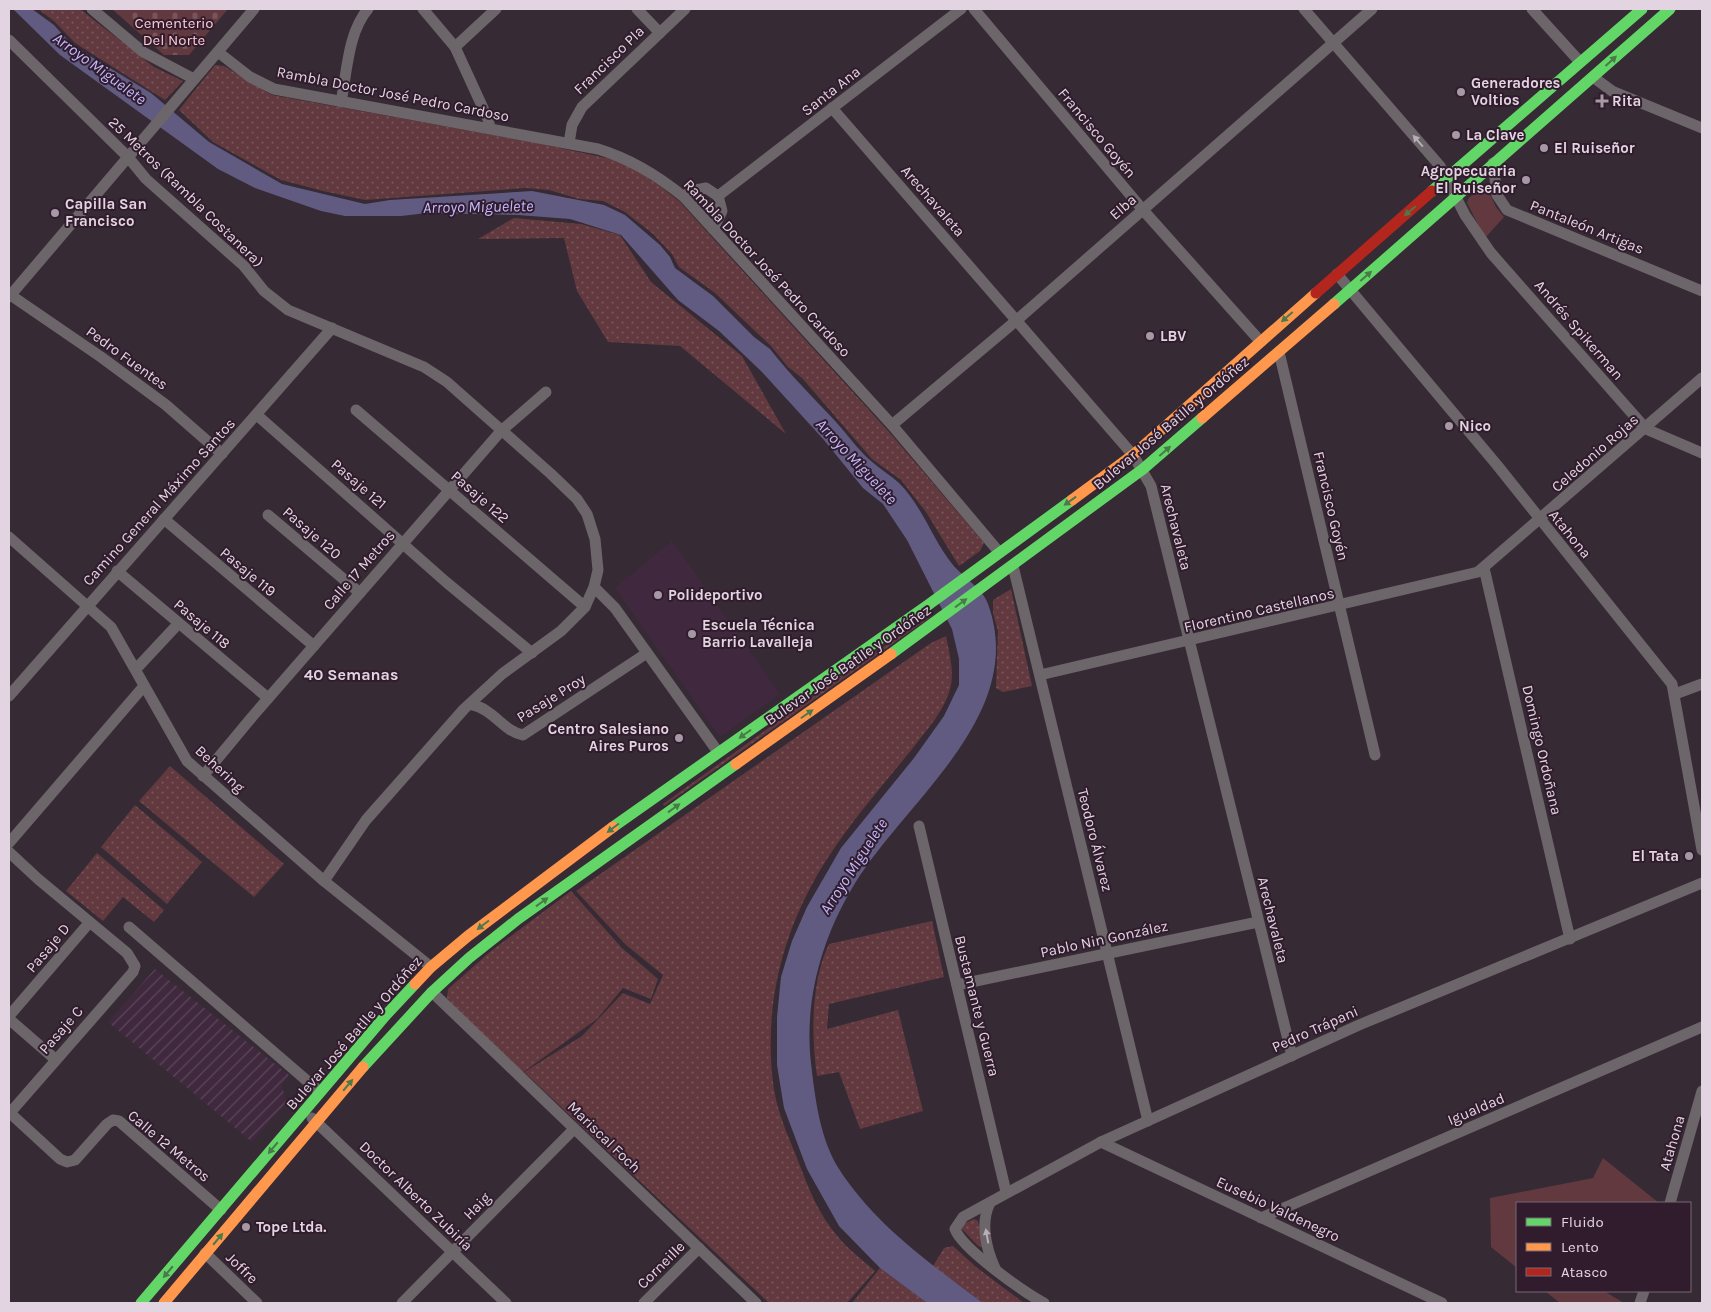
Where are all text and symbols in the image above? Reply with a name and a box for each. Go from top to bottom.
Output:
park label: Cementerio Del Norte [134,14,214,49]
street label: Francisco Pla [570,22,648,98]
water label: Arroyo Miguelete [49,28,150,109]
one-way arrow [1605,55,1618,66]
street label: Santa Ana [798,62,864,120]
street label: Rambla Doctor José Pedro Cardoso [275,63,511,125]
place label: Generadores Voltios [1471,74,1561,109]
street label: Francisco Goyén [1054,84,1140,182]
marker: Generadores Voltios [1455,86,1467,98]
place label: Rita [1612,92,1641,110]
marker: Rita [1596,95,1608,107]
street label: 25 Metros (Rambla Costanera) [105,113,267,271]
place label: La Clave [1466,126,1525,144]
marker: La Clave [1450,129,1462,141]
one-way arrow [1413,135,1424,148]
place label: El Ruiseñor [1554,139,1635,157]
marker: El Ruiseñor [1538,142,1550,154]
street label: Arechavaleta [897,162,969,240]
place label: Agropecuaria El Ruiseñor [1421,162,1516,197]
marker: Agropecuaria El Ruiseñor [1520,174,1532,186]
street label: Rambla Doctor José Pedro Cardoso [680,175,854,361]
street label: Elba [1106,190,1140,224]
place label: Capilla San Francisco [65,195,147,230]
water label: Arroyo Miguelete [423,196,534,217]
street label: Pantaleón Artigas [1528,196,1646,258]
one-way arrow [1404,206,1417,217]
marker: Capilla San Francisco [49,207,61,219]
one-way arrow [1360,270,1373,281]
street label: Andrés Spikerman [1531,276,1627,384]
one-way arrow [1281,312,1294,323]
street label: Pedro Fuentes [83,322,171,394]
place label: LBV [1160,327,1186,345]
marker: LBV [1144,330,1156,342]
street label: Bulevar José Batlle y Ordóñez [1089,352,1253,494]
street label: Celedonio Rojas [1548,410,1642,496]
street label: Camino General Máximo Santos [79,414,239,590]
water label: Arroyo Miguelete [812,414,902,509]
place label: Nico [1459,417,1491,435]
marker: Nico [1443,420,1455,432]
one-way arrow [1158,446,1171,457]
street label: Francisco Goyén [1310,450,1352,562]
street label: Pasaje 121 [328,455,390,513]
street label: Pasaje 122 [447,467,513,527]
street label: Arechavaleta [1157,482,1195,572]
one-way arrow [1063,496,1076,506]
street label: Pasaje 120 [279,503,345,563]
street label: Atahona [1545,506,1595,562]
street label: Calle 17 Metros [319,526,399,614]
street label: Pasaje 119 [216,543,280,601]
street label: Florentino Castellanos [1182,584,1336,636]
place label: Polideportivo [668,586,762,604]
marker: Polideportivo [652,589,664,601]
street label: Pasaje 118 [170,595,234,653]
one-way arrow [954,598,968,608]
street label: Bulevar José Batlle y Ordóñez [762,601,934,729]
place label: Escuela Técnica Barrio Lavalleja [702,616,815,651]
marker: Escuela Técnica Barrio Lavalleja [686,628,698,640]
district label: 40 Semanas [304,665,398,684]
street label: Pasaje Proy [513,670,589,726]
street label: Domingo Ordoñana [1518,683,1566,817]
one-way arrow [800,709,813,719]
place label: Centro Salesiano Aires Puros [548,720,669,755]
one-way arrow [738,729,752,739]
marker: Centro Salesiano Aires Puros [673,732,685,744]
street label: Behering [191,742,249,797]
street label: Teodoro Álvarez [1074,787,1116,893]
one-way arrow [667,803,681,813]
water label: Arroyo Miguelete [815,814,892,918]
one-way arrow [607,822,620,833]
place label: El Tata [1632,847,1679,865]
marker: El Tata [1683,850,1695,862]
street label: Arechavaleta [1254,875,1292,965]
one-way arrow [535,897,549,907]
street label: Pablo Nin González [1039,917,1169,961]
street label: Pasaje D [22,920,74,976]
one-way arrow [477,920,490,931]
street label: Bustamante y Guerra [951,934,1003,1078]
street label: Bulevar José Batlle y Ordóñez [282,952,426,1114]
street label: Pasaje C [35,1002,87,1058]
street label: Pedro Trápani [1269,1002,1361,1056]
one-way arrow [343,1079,354,1092]
street label: Igualdad [1445,1089,1507,1129]
street label: Mariscal Foch [564,1098,644,1176]
street label: Calle 12 Metros [124,1106,214,1186]
street label: Atahona [1655,1113,1689,1173]
street label: Doctor Alberto Zubiría [356,1137,476,1255]
one-way arrow [267,1142,279,1154]
street label: Eusebio Valdenegro [1213,1173,1343,1245]
street label: Haig [460,1188,495,1223]
legend [1516,1202,1691,1292]
text: Fluido [1561,1213,1604,1231]
place label: Tope Ltda. [256,1218,327,1236]
marker: Tope Ltda. [240,1221,252,1233]
one-way arrow [982,1228,990,1244]
one-way arrow [212,1233,223,1246]
street label: Corneille [633,1237,689,1293]
text: Lento [1561,1238,1599,1256]
street label: Joffre [222,1248,262,1288]
text: Atasco [1561,1263,1607,1281]
one-way arrow [162,1265,173,1278]

